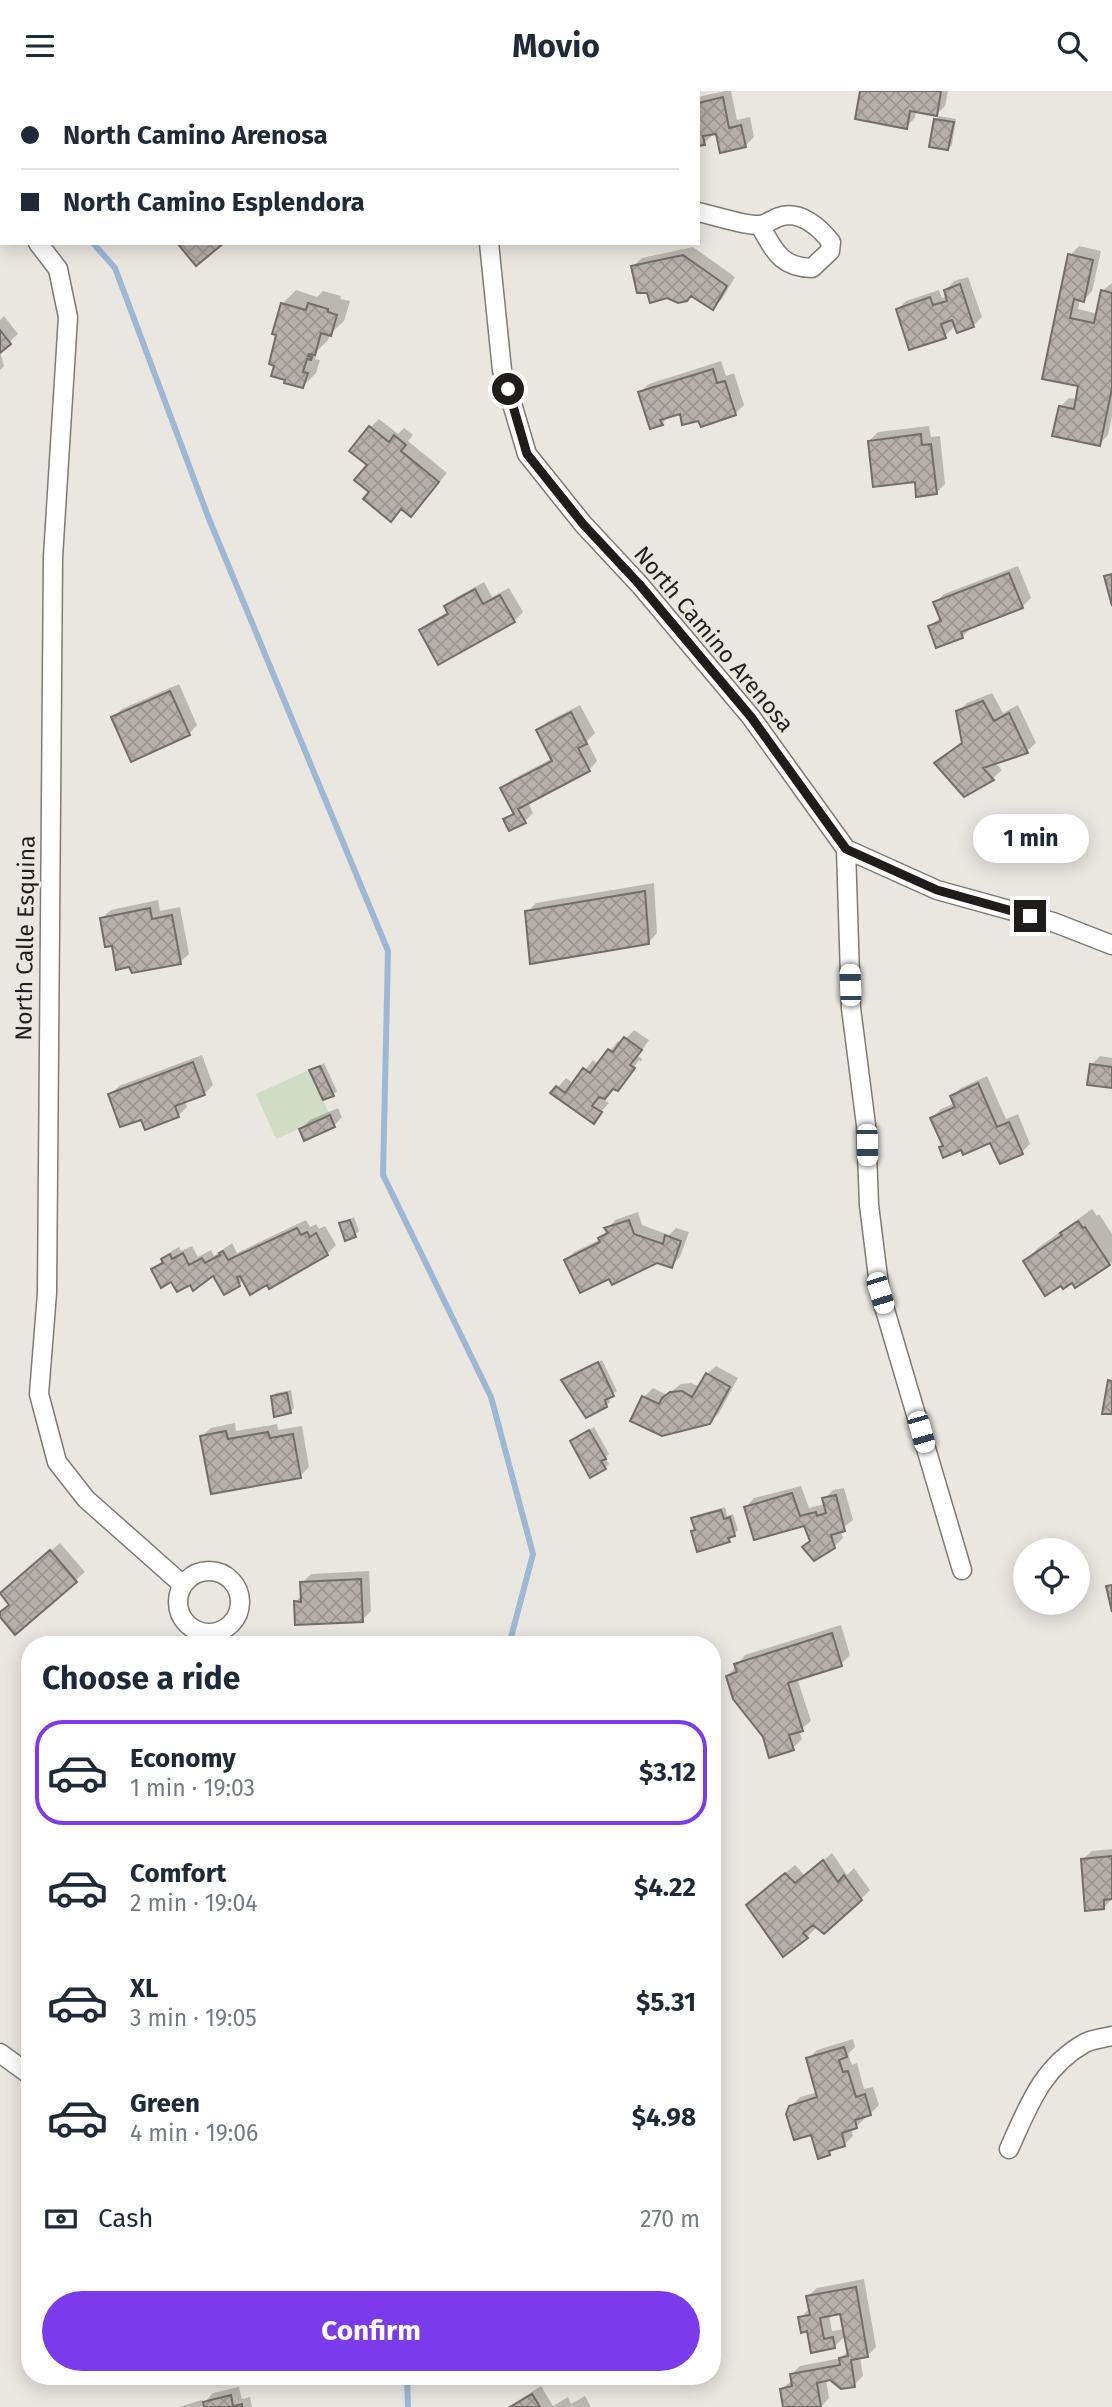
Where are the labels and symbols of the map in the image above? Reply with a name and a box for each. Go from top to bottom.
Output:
route start [492,373,524,405]
street label: North Camino Arenosa [628,540,800,738]
callout: 1 min [972,815,1088,863]
street label: North Calle Esquina [9,835,41,1041]
route end [1014,900,1046,932]
car [839,964,862,1006]
car [857,1124,878,1166]
car [864,1270,897,1316]
car [906,1409,937,1455]

